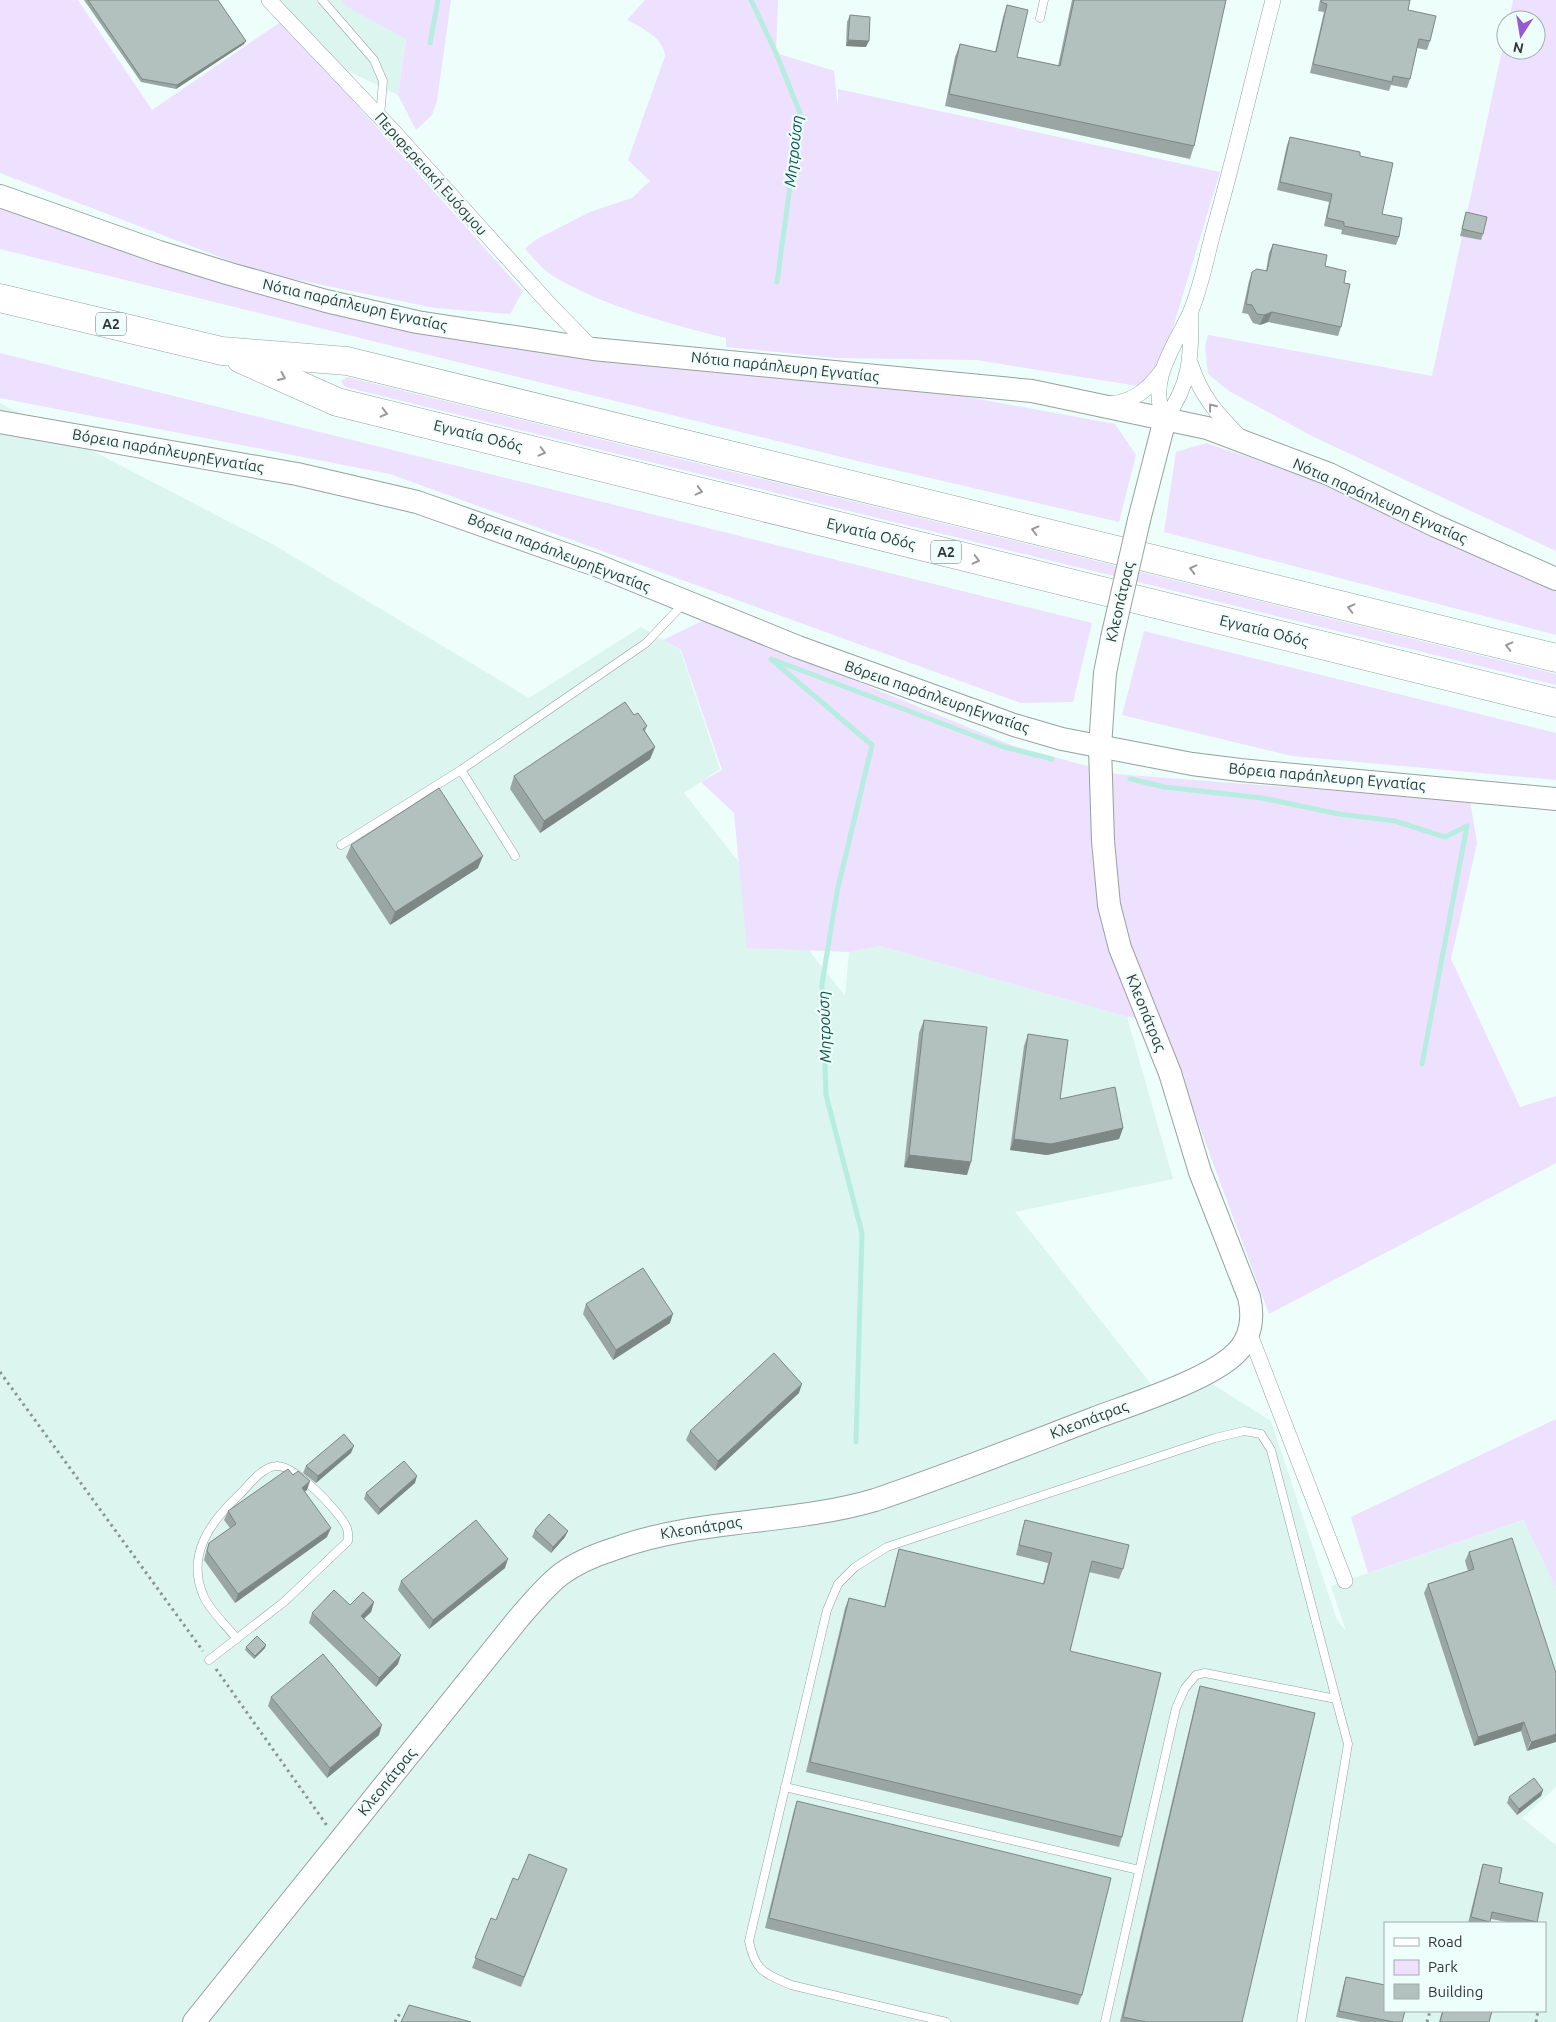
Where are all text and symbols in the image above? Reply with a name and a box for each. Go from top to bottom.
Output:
north arrow [1496,10,1546,60]
text: N [1512,39,1525,57]
street label: Περιφερειακή Ευόσμου [372,109,491,239]
water label: Μητρούση [780,114,806,188]
street label: Νότια παράπλευρη Εγνατίας [261,275,449,334]
road number: Α2 [96,312,126,336]
street label: Νότια παράπλευρη Εγνατίας [690,348,880,385]
one-way arrow [277,371,286,382]
one-way arrow [1209,404,1217,413]
one-way arrow [379,407,388,418]
street label: Εγνατία Οδός [432,416,524,455]
street label: Βόρεια παράπλευρηΕγνατίας [71,425,265,476]
one-way arrow [537,446,546,457]
street label: Νότια παράπλευρη Εγνατίας [1290,454,1470,547]
one-way arrow [695,485,704,496]
street label: Βόρεια παράπλευρηΕγνατίας [465,510,653,595]
street label: Εγνατία Οδός [825,514,917,553]
one-way arrow [1031,525,1040,536]
road number: Α2 [931,540,961,564]
one-way arrow [972,554,981,565]
street label: Κλεοπάτρας [1102,560,1137,644]
one-way arrow [1189,564,1198,575]
one-way arrow [1346,603,1355,614]
street label: Εγνατία Οδός [1218,611,1310,650]
one-way arrow [1505,642,1513,652]
street label: Βόρεια παράπλευρηΕγνατίας [843,657,1032,736]
street label: Βόρεια παράπλευρη Εγνατίας [1228,759,1426,794]
street label: Κλεοπάτρας [1123,972,1170,1054]
water label: Μητρούση [814,991,834,1063]
street label: Κλεοπάτρας [1047,1397,1130,1442]
street label: Κλεοπάτρας [659,1513,743,1542]
street label: Κλεοπάτρας [354,1744,419,1819]
legend [1384,1922,1546,2012]
text: Road [1428,1933,1463,1950]
text: Park [1428,1958,1458,1975]
text: Building [1428,1983,1483,2000]

